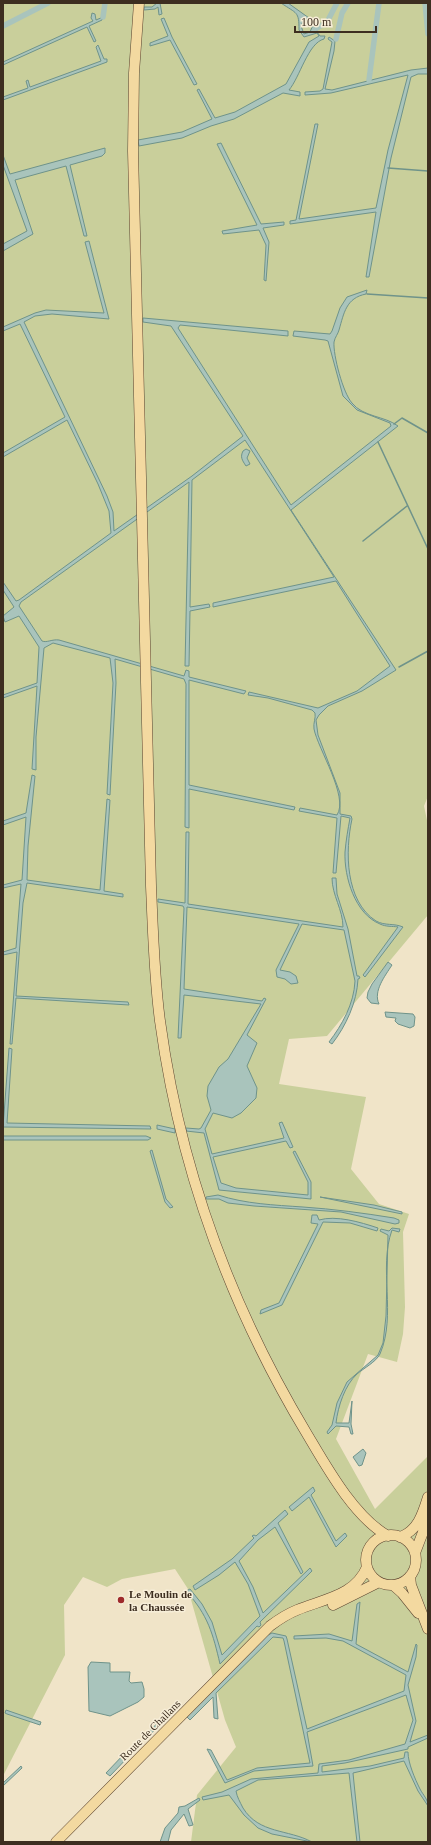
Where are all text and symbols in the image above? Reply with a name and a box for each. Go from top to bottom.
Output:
scale bar [295,8,376,34]
text: 100 m [301,15,332,29]
place label: Le Moulin de la Chaussée [129,1588,192,1613]
marker: Le Moulin de la Chaussée [116,1595,126,1605]
street label: Route de Challans [117,1697,183,1763]

